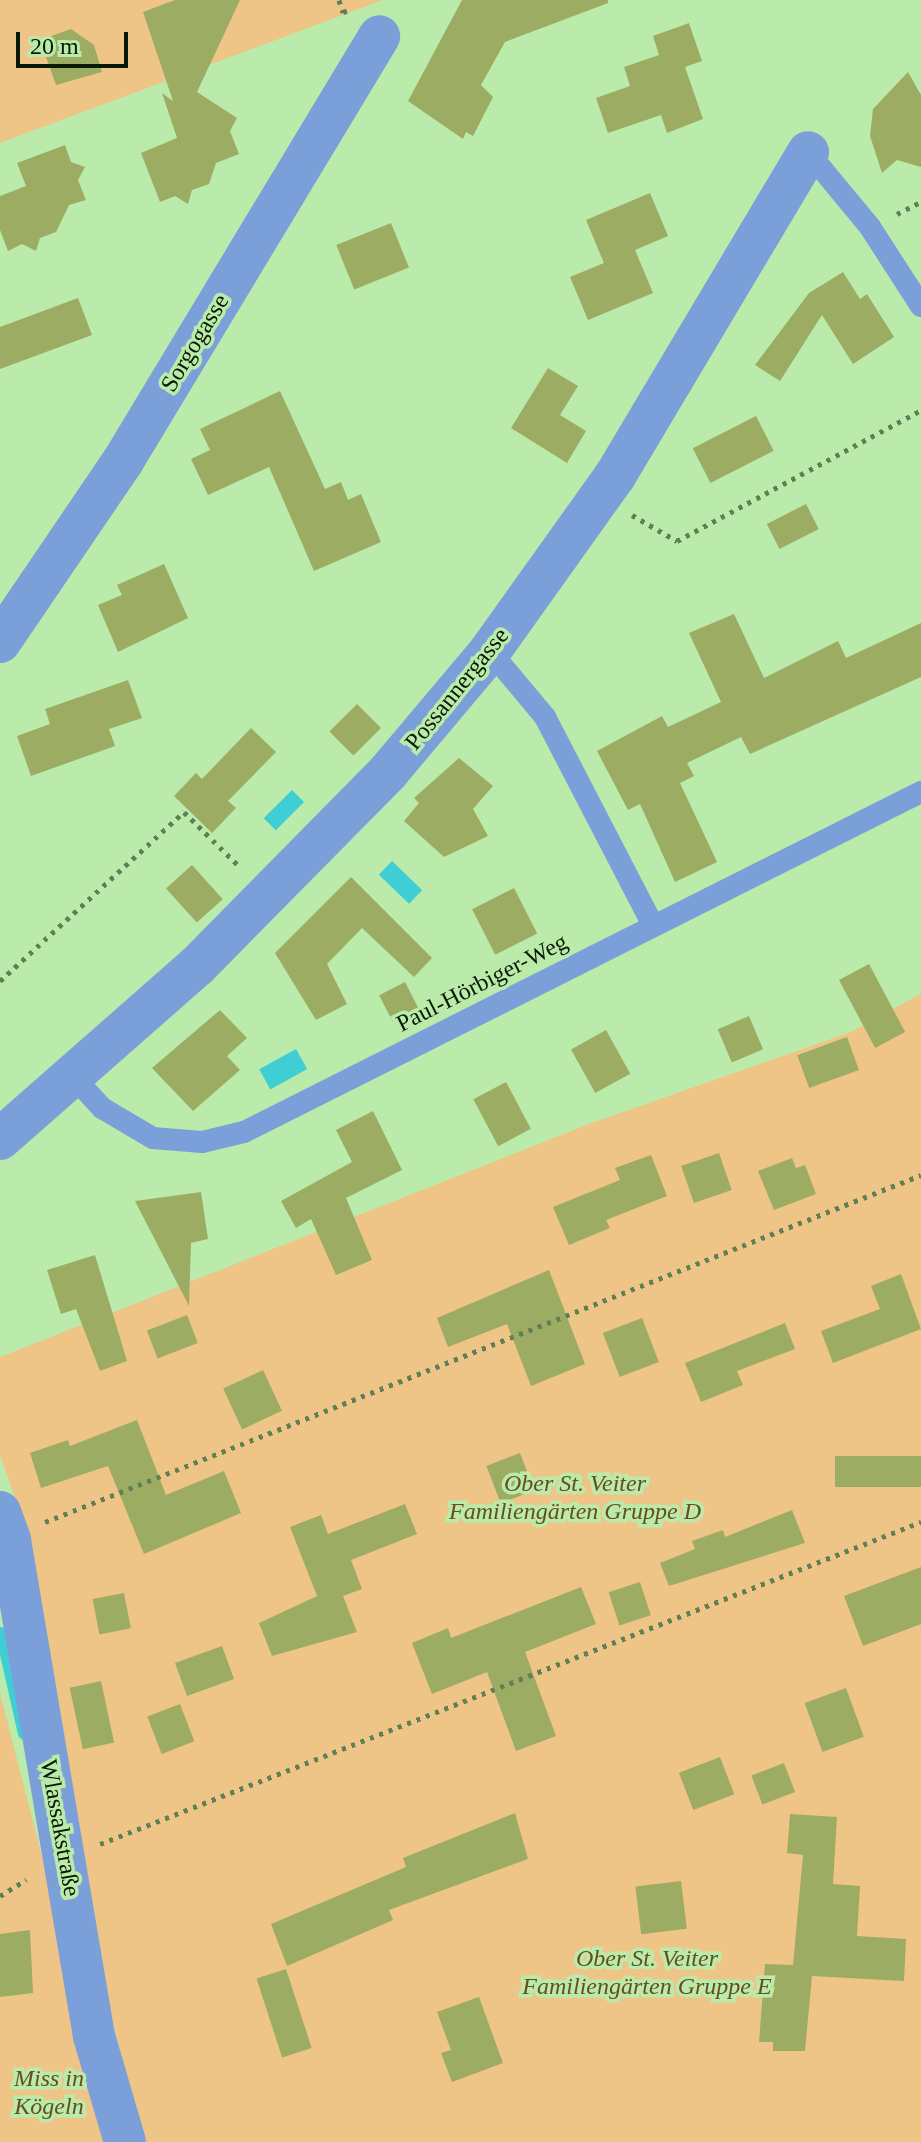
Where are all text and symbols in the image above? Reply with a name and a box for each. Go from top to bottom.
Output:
scale bar [20,16,132,66]
text: 20 m [30,33,79,59]
street label: Sorgogasse [155,289,235,397]
street label: Possannergasse [399,622,515,756]
street label: Paul-Hörbiger-Weg [392,927,572,1039]
park label: Ober St. Veiter Familiengärten Gruppe D [449,1470,701,1526]
street label: Wlassakstraße [34,1757,86,1899]
park label: Ober St. Veiter Familiengärten Gruppe E [522,1945,772,2001]
park label: Miss in Kögeln [14,2065,84,2121]

